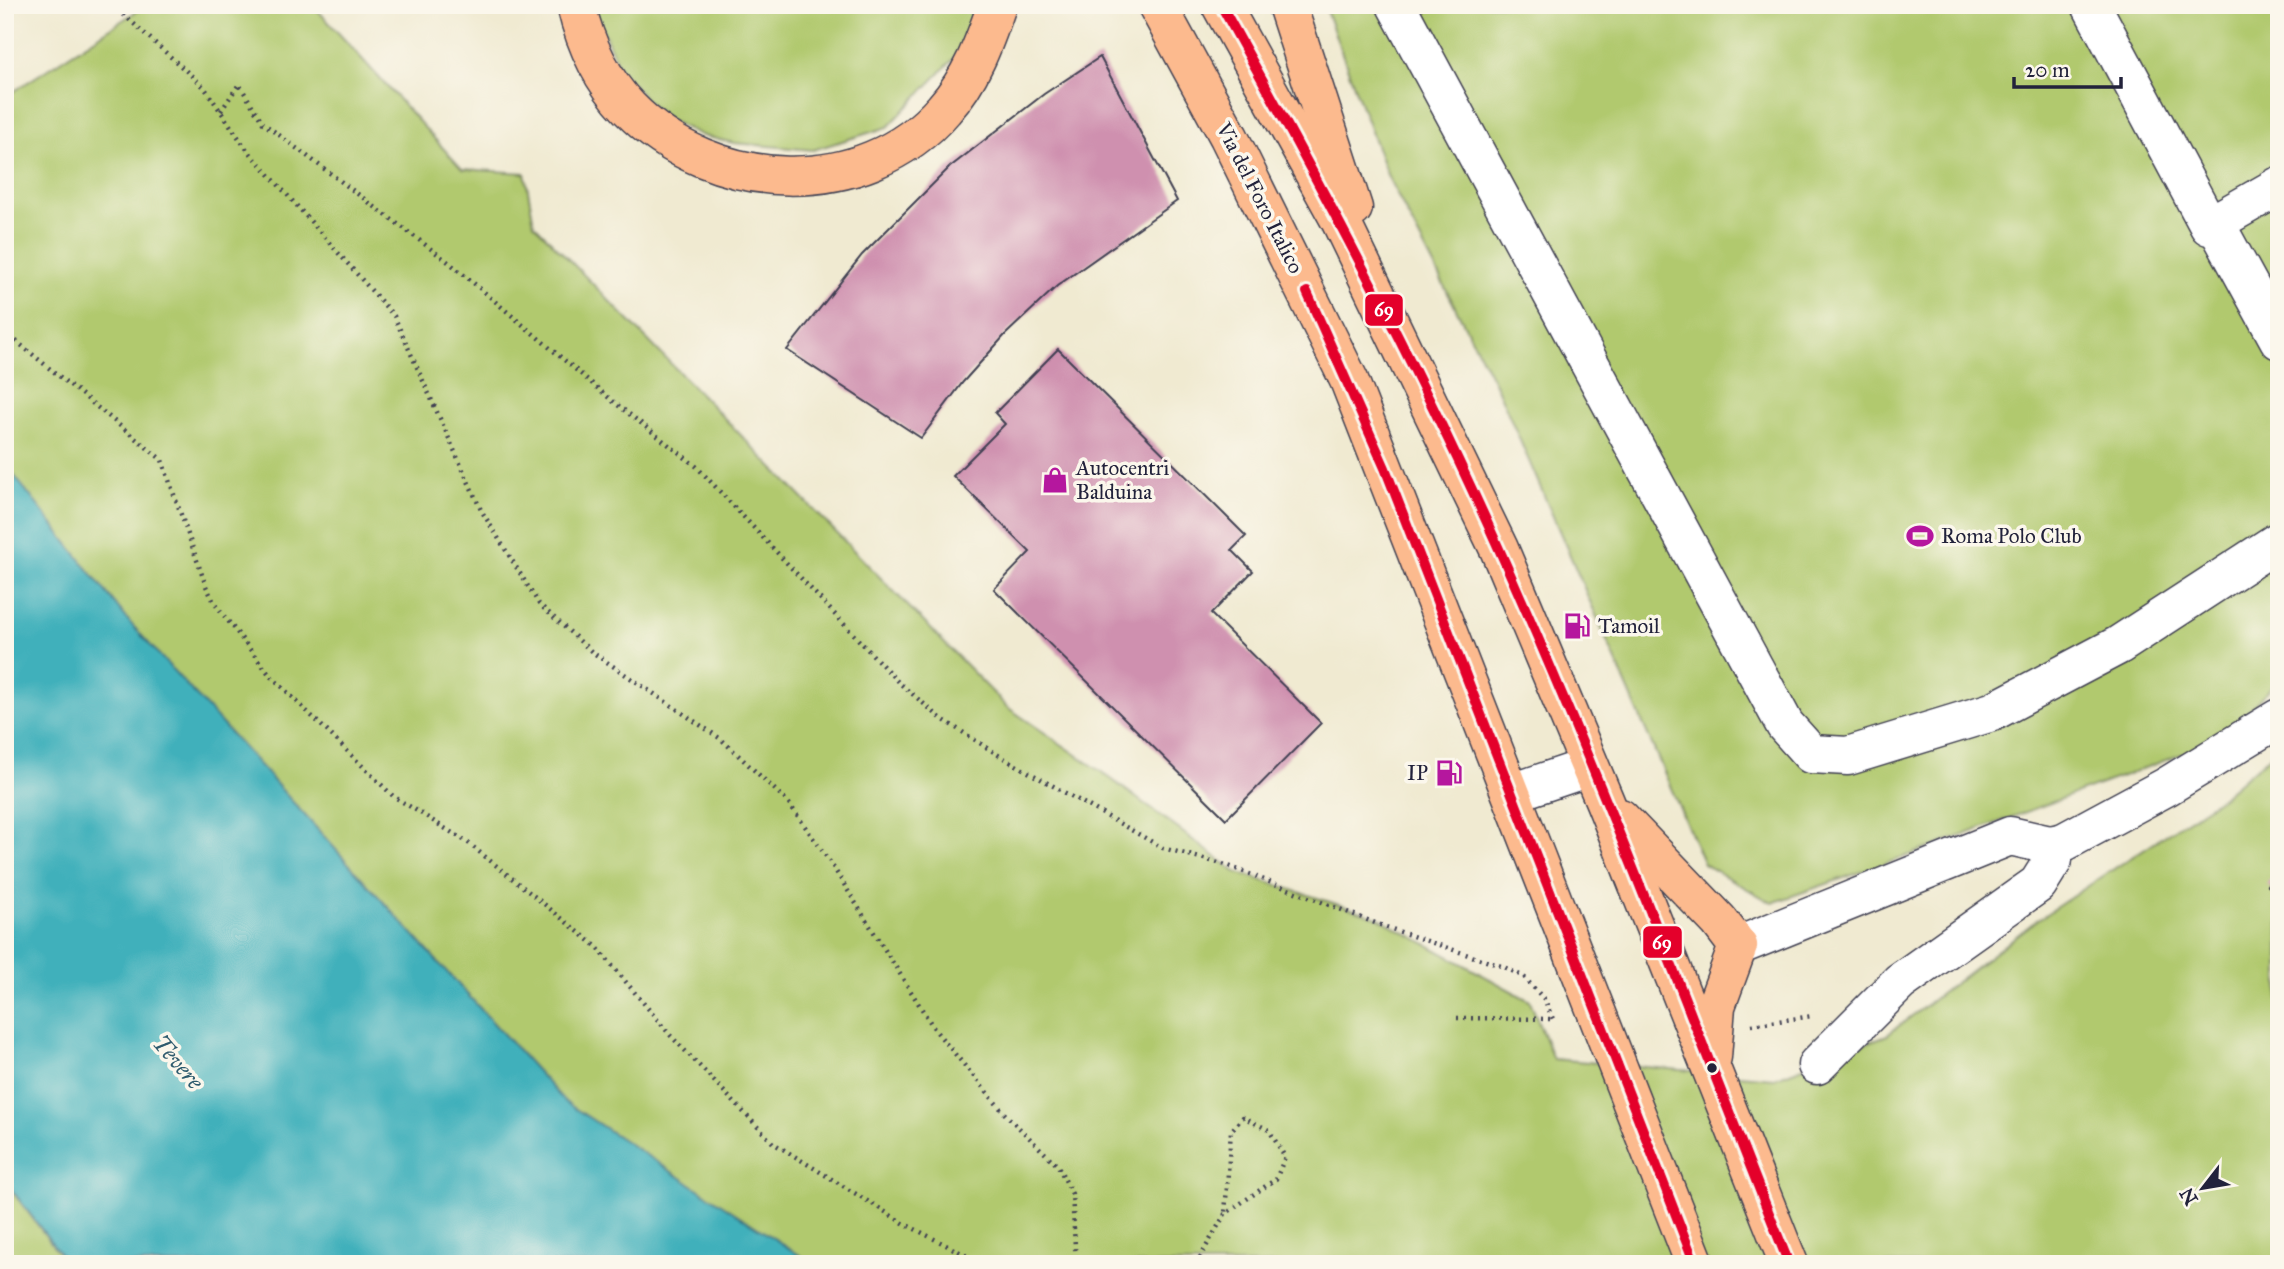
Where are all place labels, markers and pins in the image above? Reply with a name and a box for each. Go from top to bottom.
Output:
place label: Autocentri Balduina [1075,455,1169,505]
shop icon: Autocentri Balduina [1040,465,1070,495]
sports icon: Roma Polo Club [1905,521,1935,551]
place label: Roma Polo Club [1941,523,2082,549]
fuel station icon: Tamoil [1562,611,1592,641]
place label: Tamoil [1598,613,1660,639]
fuel station icon: IP [1434,758,1464,788]
place label: IP [1407,760,1428,786]
unlabelled marker [1705,1061,1719,1075]

